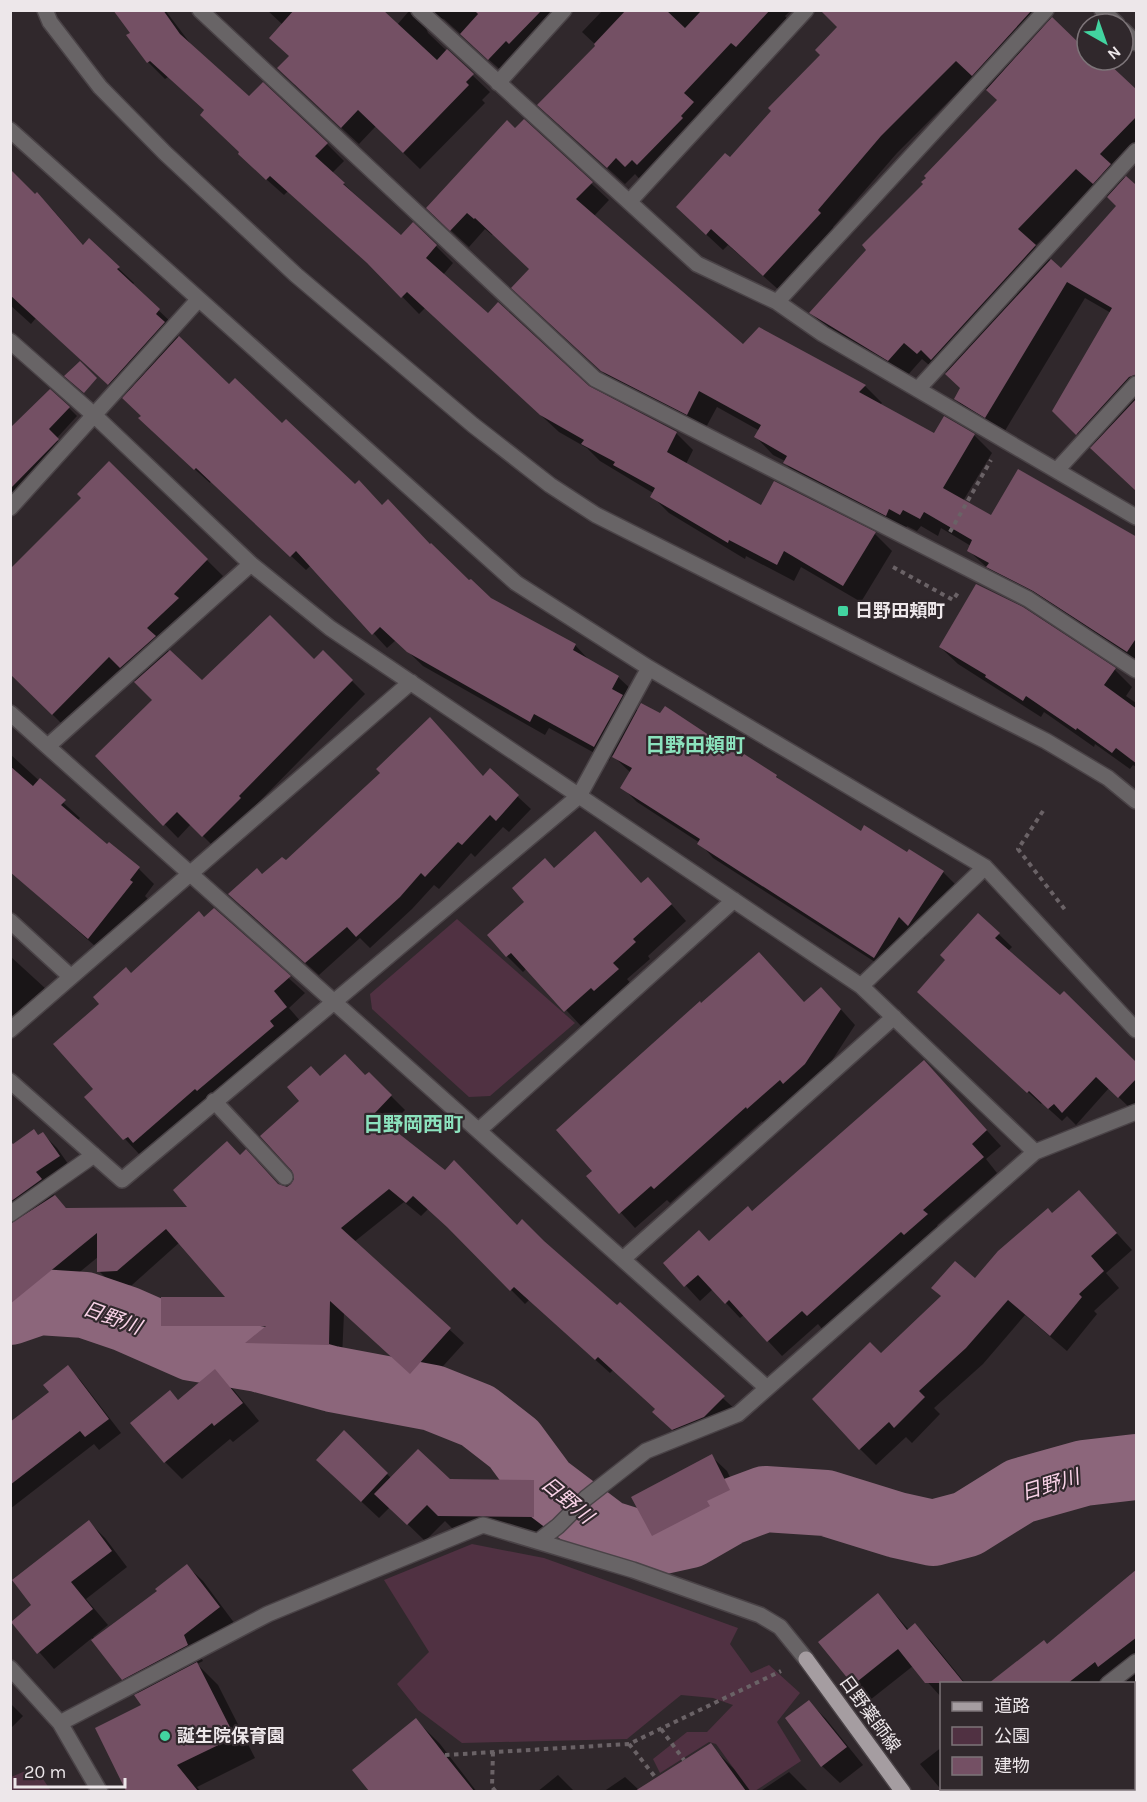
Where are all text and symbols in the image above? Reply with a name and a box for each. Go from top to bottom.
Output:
north arrow [1075,12,1135,72]
text: N [1104,42,1125,64]
place label: 日野田頬町 [855,600,945,622]
marker: 日野田頬町 [836,604,850,618]
district label: 日野田頬町 [645,734,745,757]
district label: 日野岡西町 [363,1113,463,1136]
water label: 日野川 [80,1297,146,1340]
water label: 日野川 [1018,1465,1084,1505]
water label: 日野川 [537,1472,599,1529]
street label: 日野薬師線 [835,1671,905,1757]
legend [940,1682,1135,1790]
text: 道路 [994,1695,1030,1717]
place label: 誕生院保育園 [177,1725,285,1747]
text: 公園 [994,1725,1030,1747]
marker: 誕生院保育園 [158,1729,172,1743]
scale bar [15,1751,124,1789]
text: 建物 [994,1755,1030,1777]
text: 20 m [24,1761,66,1783]

